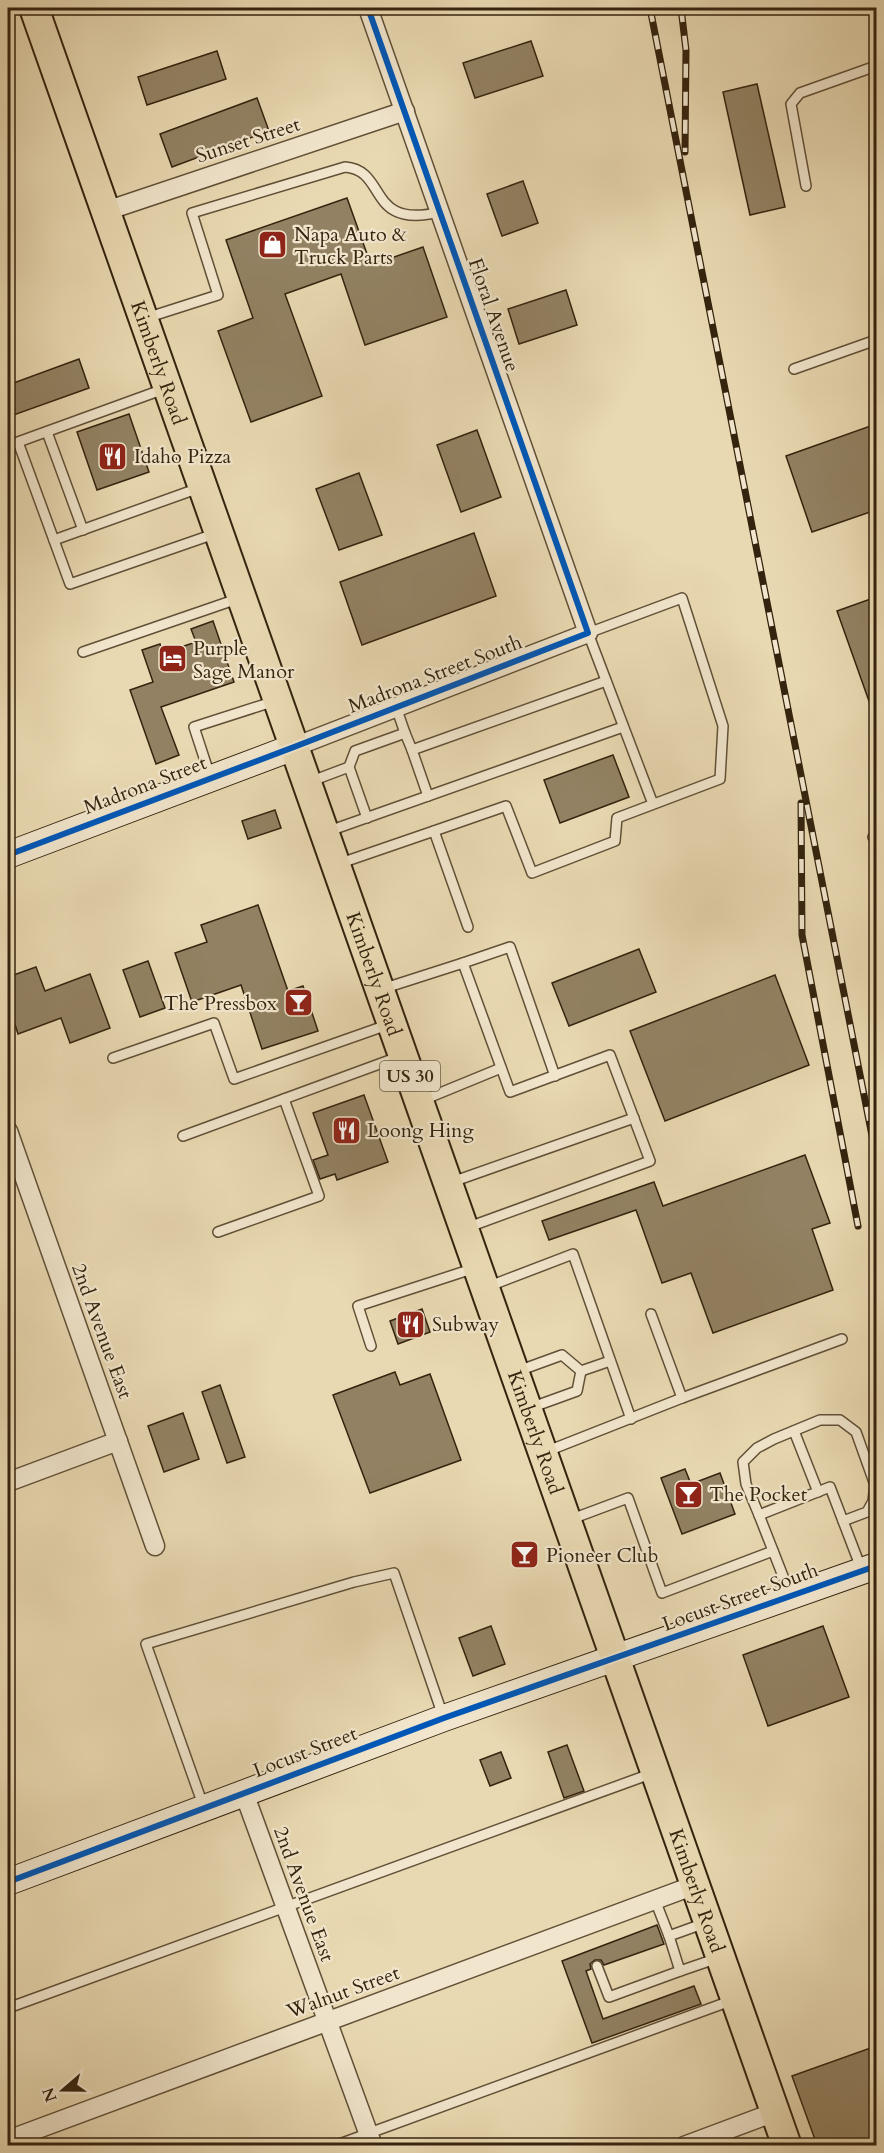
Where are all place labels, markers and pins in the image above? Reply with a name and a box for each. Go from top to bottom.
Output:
place label: Napa Auto & Truck Parts [294,221,407,271]
shop icon: Napa Auto & Truck Parts [257,229,289,261]
restaurant icon: Idaho Pizza [97,440,129,472]
place label: Idaho Pizza [134,443,232,470]
place label: Purple Sage Manor [193,635,295,685]
hotel icon: Purple Sage Manor [156,643,188,675]
bar icon: The Pressbox [282,987,314,1019]
place label: The Pressbox [164,990,277,1017]
restaurant icon: Loong Hing [330,1114,362,1146]
place label: Loong Hing [367,1117,474,1144]
restaurant icon: Subway [395,1308,427,1340]
place label: Subway [432,1311,499,1338]
bar icon: The Pocket [672,1478,704,1510]
place label: The Pocket [709,1481,808,1508]
bar icon: Pioneer Club [509,1539,541,1571]
place label: Pioneer Club [546,1542,659,1569]

